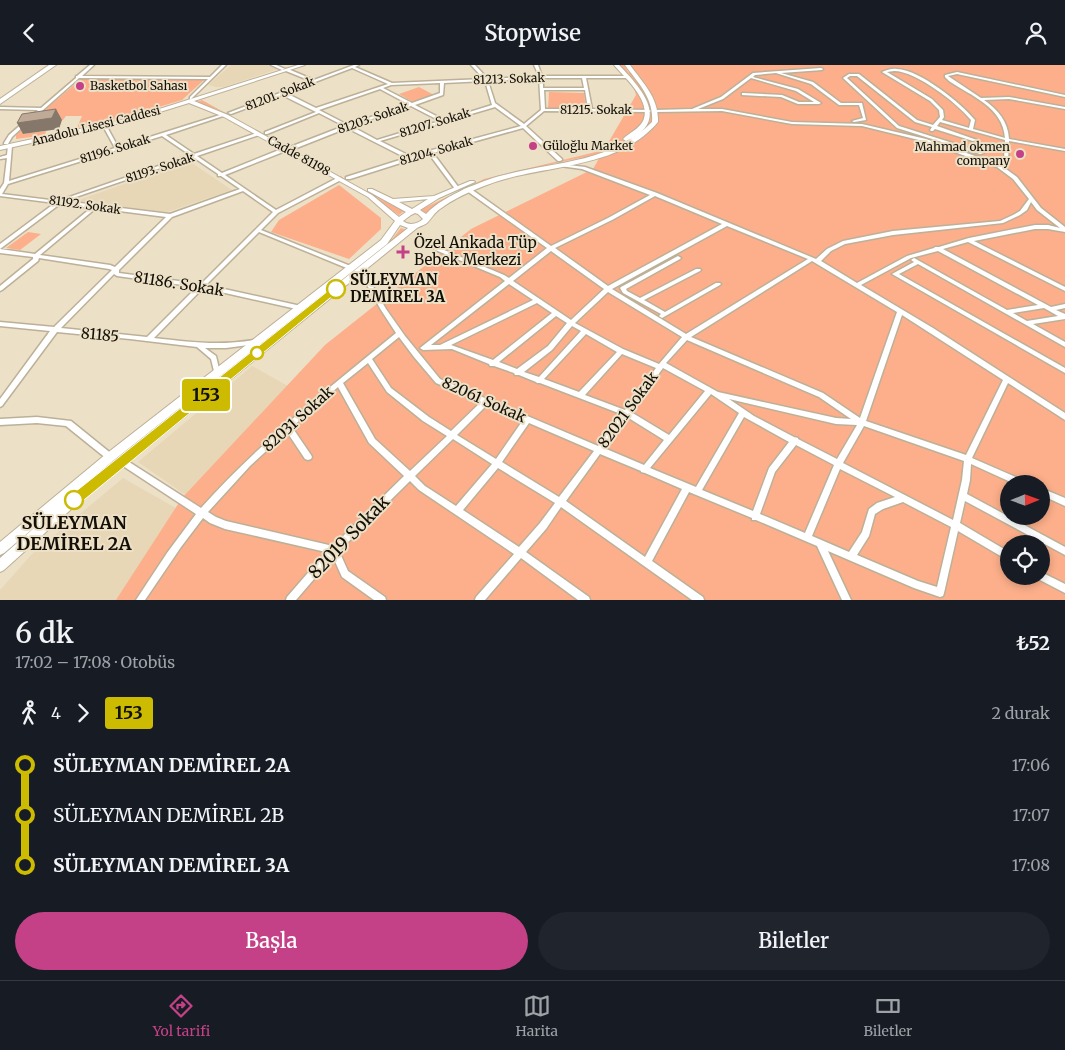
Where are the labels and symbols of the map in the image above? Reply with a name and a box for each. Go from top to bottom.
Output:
street label: 81213. Sokak [473,70,546,87]
street label: 81201. Sokak [243,73,317,114]
place label: Basketbol Sahası [90,78,188,93]
marker: Basketbol Sahası [74,80,86,92]
street label: 81203. Sokak [335,98,411,137]
street label: Anadolu Lisesi Caddesi [29,102,162,149]
street label: 81215. Sokak [560,102,632,117]
street label: 81207. Sokak [398,104,473,140]
street label: 81196. Sokak [78,131,152,166]
street label: Cadde 81198 [265,132,333,179]
street label: 81204. Sokak [398,133,475,168]
place label: Güloğlu Market [543,138,633,153]
place label: Mahmad okmen company [915,139,1010,168]
marker: Güloğlu Market [527,140,539,152]
marker: Mahmad okmen company [1014,148,1026,160]
street label: 81193. Sokak [124,149,197,186]
street label: 81192. Sokak [48,192,122,217]
place label: Özel Ankada Tüp Bebek Merkezi [414,232,537,269]
marker: Özel Ankada Tüp Bebek Merkezi [396,245,410,259]
street label: 81186. Sokak [133,267,226,300]
place label: SÜLEYMAN DEMİREL 3A [350,269,446,306]
marker: SÜLEYMAN DEMİREL 3A [326,279,346,299]
street label: 81185 [80,323,120,346]
unlabelled marker [250,346,264,360]
street label: 82021 Sokak [593,367,662,452]
street label: 82061 Sokak [439,373,530,427]
line badge: 153 [177,379,235,411]
street label: 82031 Sokak [258,381,338,456]
north arrow [1000,475,1050,525]
marker: SÜLEYMAN DEMİREL 2A [64,490,84,510]
street label: 82019 Sokak [303,490,395,583]
place label: SÜLEYMAN DEMİREL 2A [16,511,132,555]

